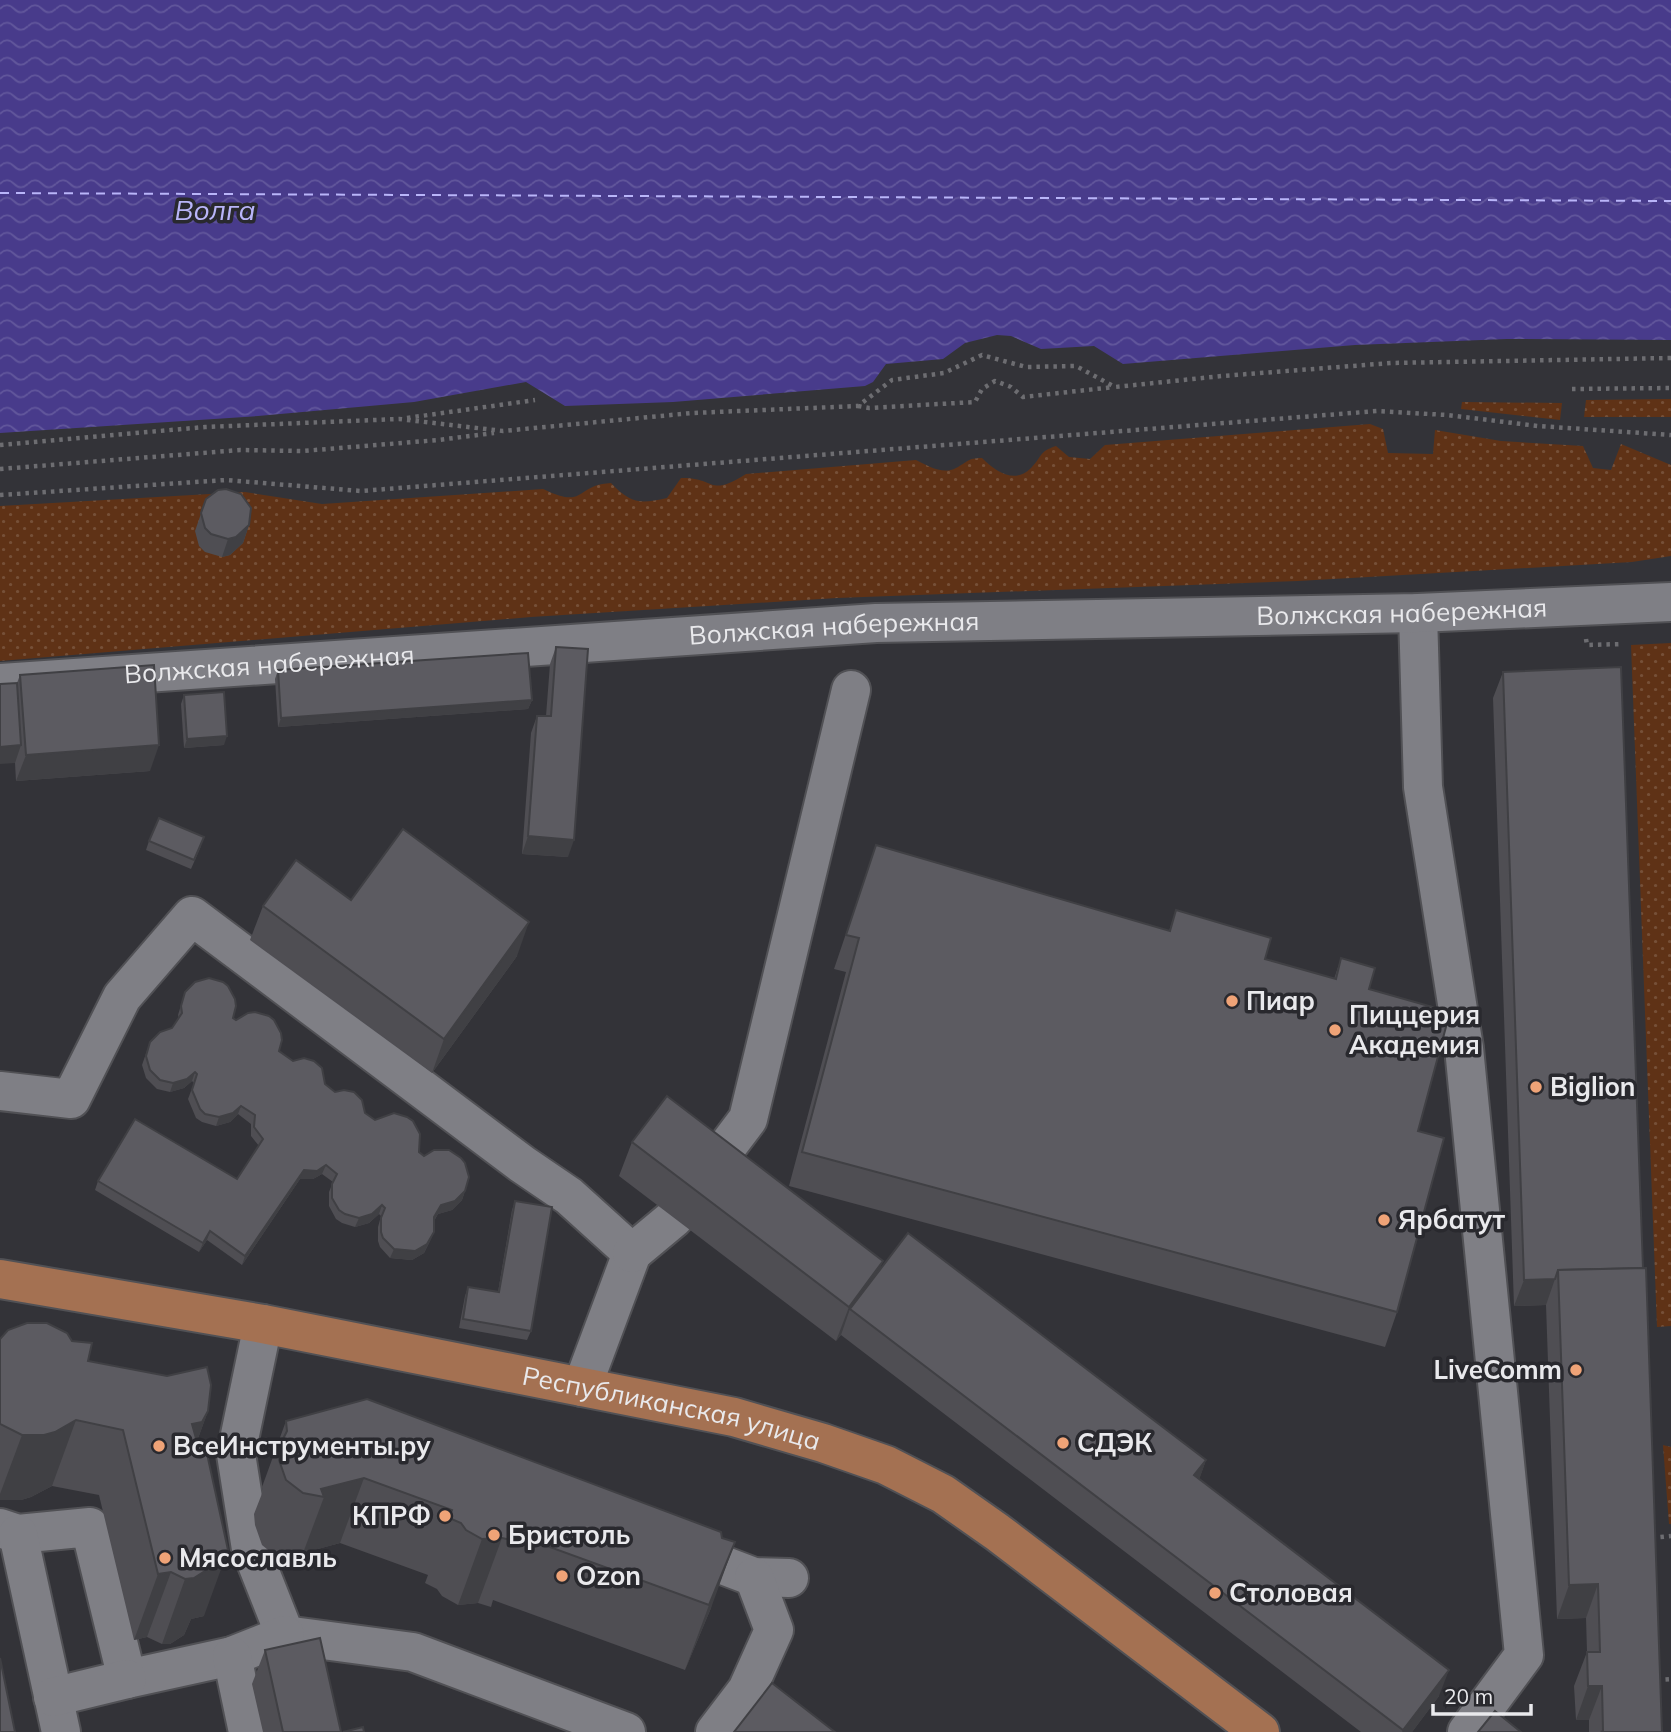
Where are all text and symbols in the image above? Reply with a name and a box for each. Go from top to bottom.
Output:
water label: Волга [174,192,256,227]
street label: Волжская набережная [1256,590,1548,632]
street label: Волжская набережная [688,604,980,652]
street label: Волжская набережная [123,638,416,690]
place label: Пиар [1246,984,1315,1017]
marker: Пиар [1224,993,1240,1009]
place label: Пиццерия Академия [1349,998,1480,1061]
marker: Пиццерия Академия [1327,1022,1343,1038]
place label: Biglion [1550,1070,1636,1103]
marker: Biglion [1528,1079,1544,1095]
place label: Ярбатут [1398,1203,1506,1236]
marker: Ярбатут [1376,1212,1392,1228]
place label: LiveComm [1433,1353,1562,1386]
street label: Республиканская улица [520,1359,825,1457]
marker: LiveComm [1568,1362,1584,1378]
place label: СДЭК [1077,1426,1152,1459]
place label: ВсеИнструменты.ру [173,1429,431,1462]
marker: СДЭК [1055,1435,1071,1451]
marker: ВсеИнструменты.ру [151,1438,167,1454]
place label: КПРФ [352,1499,431,1532]
marker: КПРФ [437,1508,453,1524]
place label: Бристоль [508,1518,630,1551]
marker: Бристоль [486,1527,502,1543]
place label: Мясославль [179,1541,337,1574]
marker: Мясославль [157,1550,173,1566]
place label: Ozon [576,1559,641,1592]
marker: Ozon [554,1568,570,1584]
place label: Столовая [1229,1576,1353,1609]
marker: Столовая [1207,1585,1223,1601]
scale bar [1433,1672,1531,1716]
text: 20 m [1444,1683,1493,1709]

